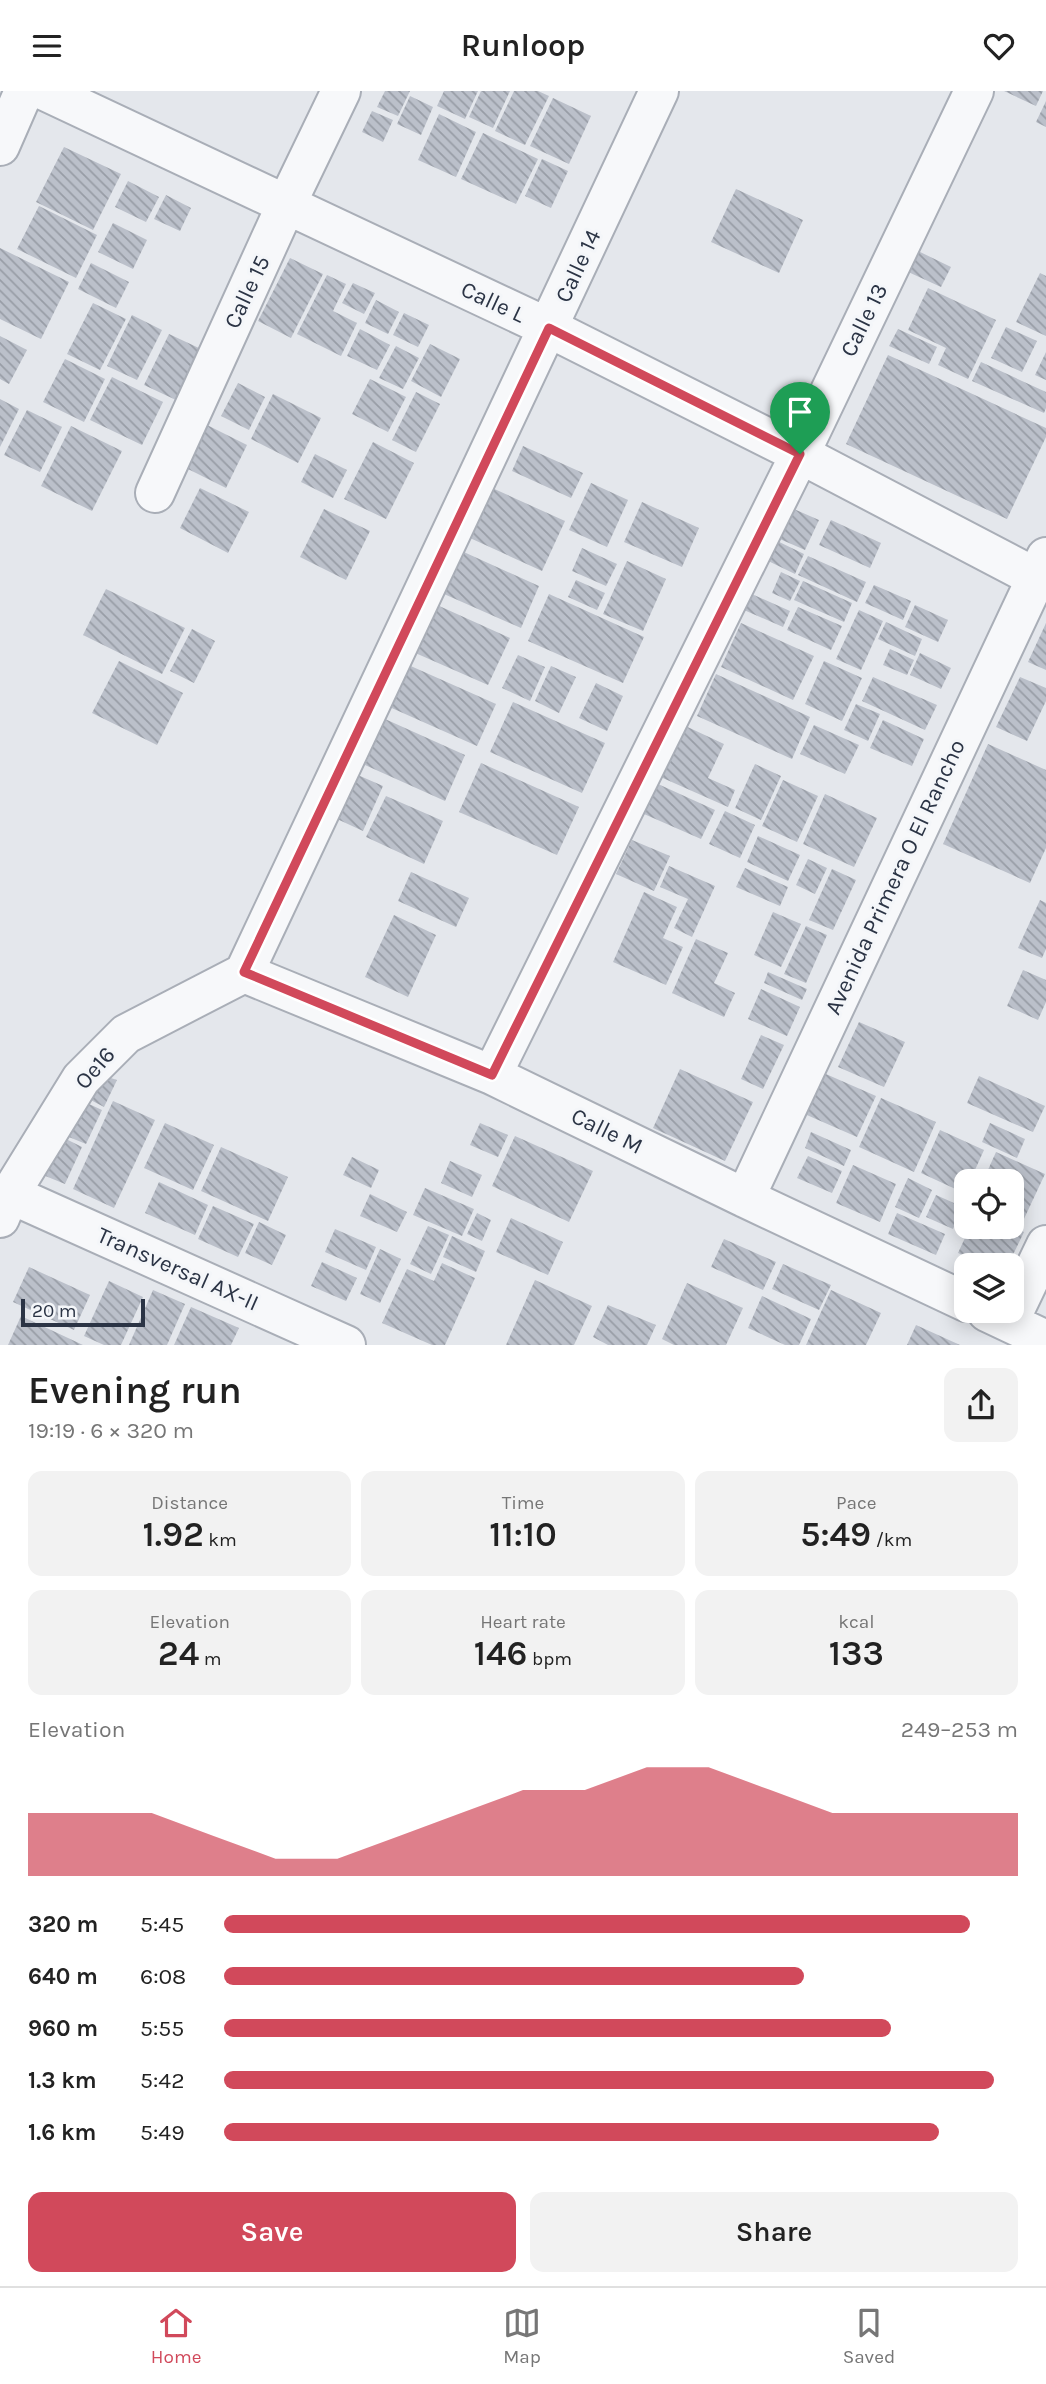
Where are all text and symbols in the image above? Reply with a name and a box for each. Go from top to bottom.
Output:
icon: menu [28,27,66,65]
text: Runloop [461,27,585,64]
icon: heart [980,27,1018,65]
street label: Calle 14 [549,225,607,307]
street label: Calle 15 [218,251,276,333]
street label: Calle L [457,275,530,329]
street label: Calle 13 [835,279,893,361]
pin [770,382,830,454]
icon: arrive [781,393,819,431]
street label: Avenida Primera O El Rancho [819,735,971,1019]
street label: Oe16 [69,1041,121,1095]
street label: Calle M [567,1102,647,1160]
map controls [954,1169,1024,1323]
button: locate [954,1169,1024,1239]
street label: Transversal AX-II [93,1221,263,1317]
button: layers [954,1253,1024,1323]
scale bar [21,1295,145,1327]
text: 20 m [32,1300,77,1322]
text: Evening run [28,1368,242,1413]
button: share [944,1368,1018,1442]
text: 19:19 · 6 × 320 m [28,1417,194,1444]
text: Distance [151,1492,228,1514]
text: Time [502,1492,544,1514]
text: Pace [836,1492,877,1514]
text: 1.92 [142,1514,204,1555]
text: 11:10 [489,1514,557,1555]
text: 5:49 [800,1514,871,1555]
text: km [204,1529,237,1551]
text: /km [871,1529,912,1551]
text: Elevation [149,1611,230,1633]
text: Heart rate [480,1611,566,1633]
text: kcal [838,1611,874,1633]
text: 24 [158,1633,199,1674]
text: 146 [474,1633,527,1674]
text: 133 [829,1633,884,1674]
text: m [199,1648,222,1670]
text: bpm [527,1648,572,1670]
text: Elevation [28,1716,125,1743]
text: 249–253 m [901,1716,1018,1743]
text: 320 m [28,1911,98,1938]
text: 5:45 [140,1911,184,1938]
text: 640 m [28,1963,98,1990]
text: 6:08 [140,1963,186,1990]
text: 960 m [28,2015,98,2042]
text: 5:55 [140,2015,184,2042]
text: 1.3 km [28,2067,97,2094]
text: 5:42 [140,2067,184,2094]
text: 1.6 km [28,2119,96,2146]
text: 5:49 [140,2119,184,2146]
button: Save [28,2192,516,2272]
button: Share [530,2192,1018,2272]
tab: Home [151,2304,201,2368]
tab: Map [503,2304,541,2368]
tab: Saved [843,2304,895,2368]

